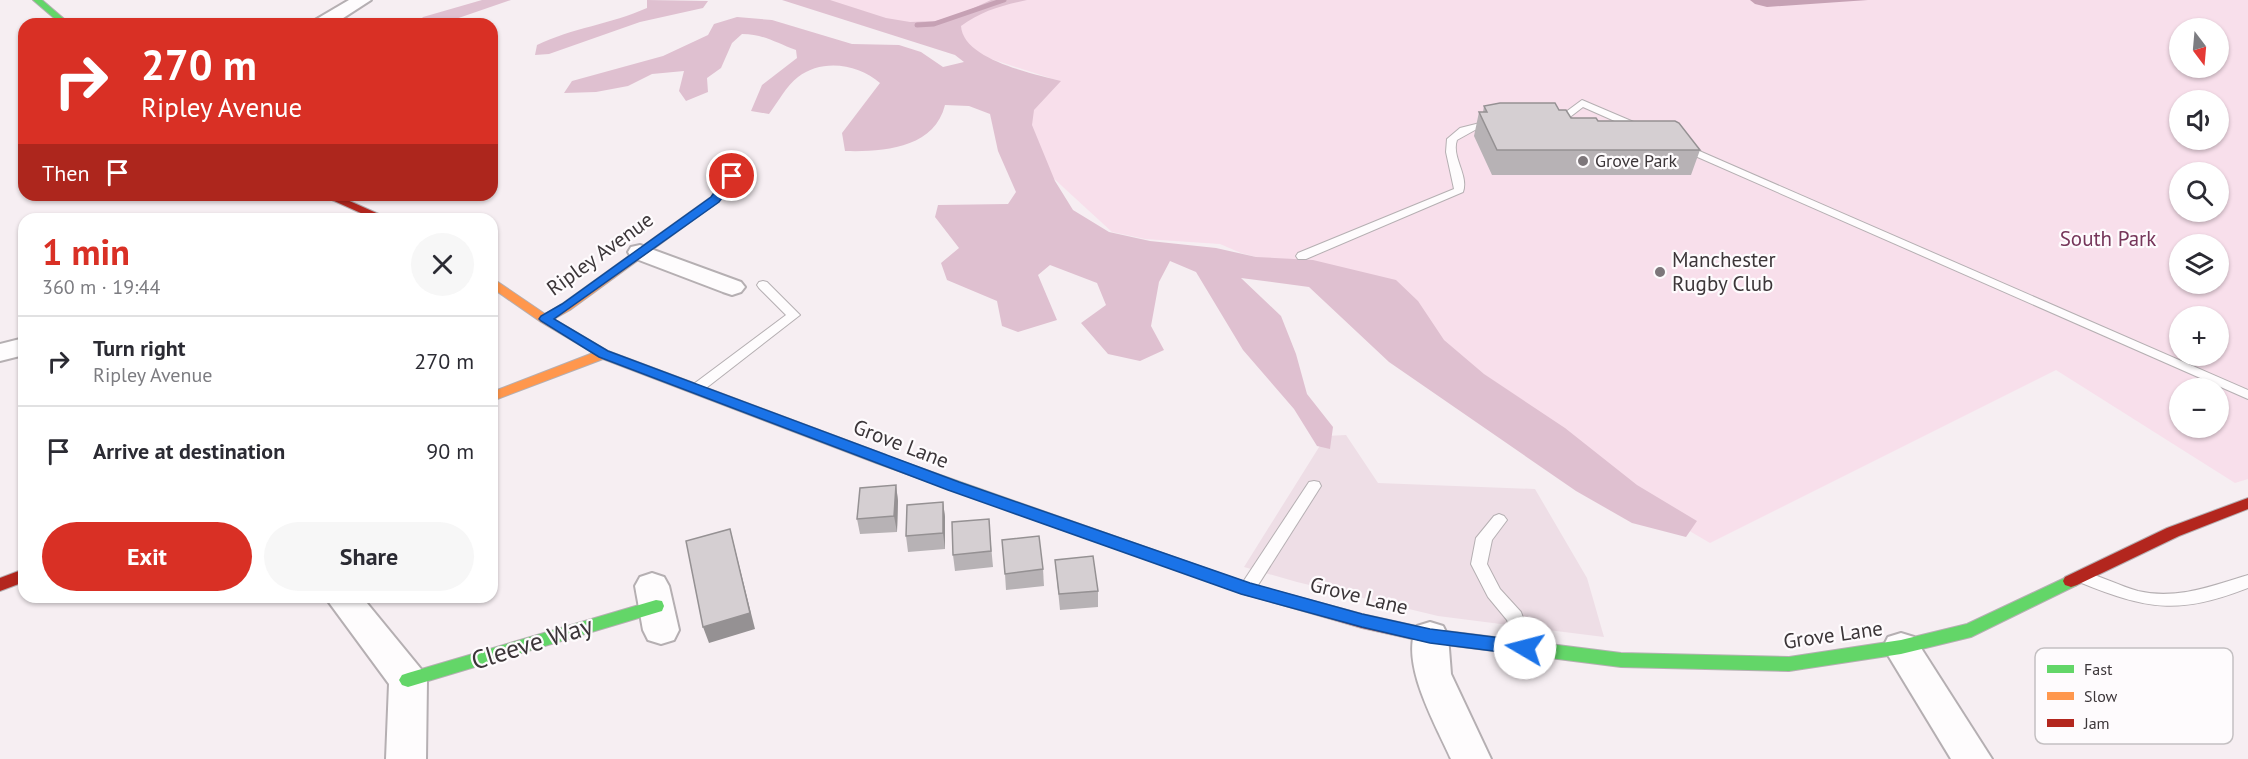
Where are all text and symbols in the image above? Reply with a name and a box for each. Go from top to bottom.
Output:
north arrow [2169,18,2229,78]
map controls [2169,18,2229,438]
text: 270 m [141,37,257,92]
icon: right [42,42,120,120]
text: Ripley Avenue [141,90,302,124]
button: sound [2169,90,2229,150]
place label: Grove Park [1595,149,1677,172]
pin [706,150,757,201]
marker: Grove Park [1576,154,1590,168]
icon: arrive [101,156,134,189]
text: Then [42,159,89,187]
icon: arrive [715,159,748,192]
button: search [2169,162,2229,222]
street label: Ripley Avenue [541,206,658,301]
park label: South Park [2060,225,2156,252]
text: 1 min [42,228,130,275]
button: close [411,233,474,296]
button: layers [2169,234,2229,294]
place label: Manchester Rugby Club [1672,246,1776,297]
marker: Manchester Rugby Club [1653,265,1667,279]
text: 360 m · 19:44 [42,274,160,300]
button: + [2169,306,2229,366]
text: Turn right [93,334,185,362]
icon: right [42,345,75,378]
text: 270 m [414,347,474,375]
text: Ripley Avenue [93,362,212,388]
button: − [2169,378,2229,438]
street label: Grove Lane [850,413,953,474]
icon: arrive [42,435,75,468]
text: Arrive at destination [93,437,285,465]
text: 90 m [426,437,474,465]
button: Exit [42,522,252,591]
button: Share [264,522,474,591]
street label: Grove Lane [1307,570,1411,621]
street label: Cleeve Way [467,608,597,677]
street label: Grove Lane [1781,614,1884,655]
position arrow [1493,616,1557,680]
legend [2035,648,2233,744]
text: Fast [2084,659,2113,679]
text: Slow [2084,686,2118,706]
text: Jam [2083,713,2110,733]

